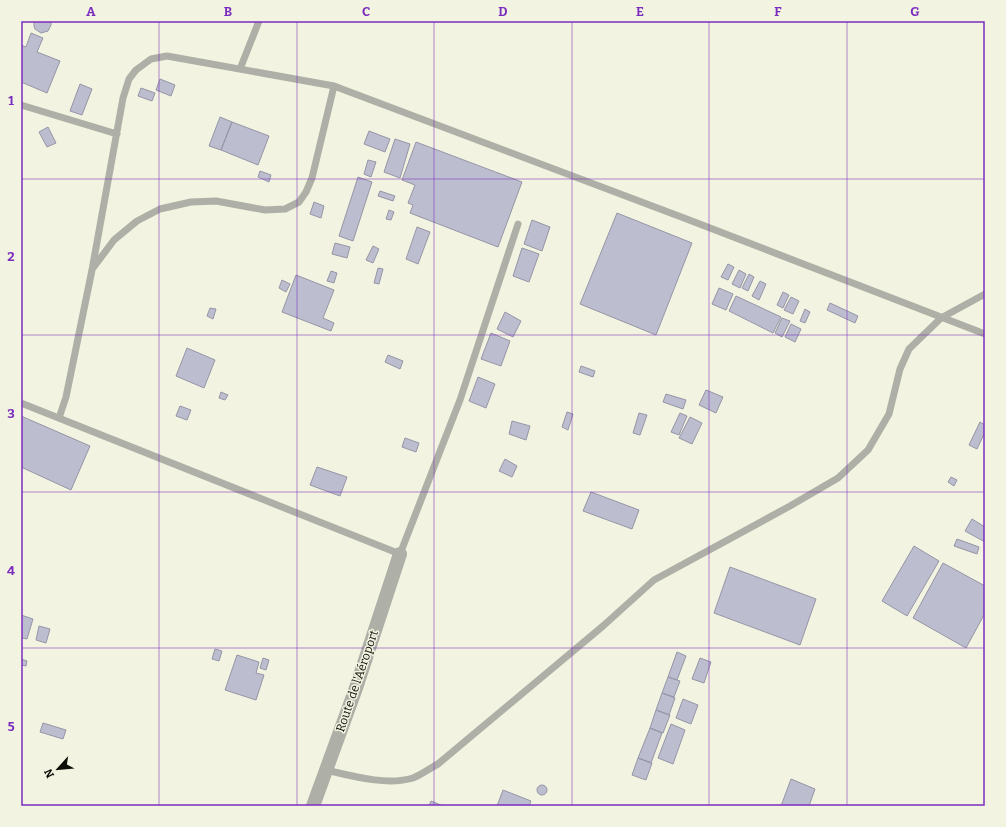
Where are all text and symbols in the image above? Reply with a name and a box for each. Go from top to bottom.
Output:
text: A [86,4,96,19]
text: B [224,4,232,19]
text: C [362,4,370,19]
text: D [498,4,508,19]
text: E [636,4,644,19]
text: F [774,4,782,19]
text: G [910,4,920,19]
text: 1 [8,93,14,108]
text: 2 [7,249,15,264]
text: 3 [7,406,15,421]
text: 4 [7,563,15,578]
street label: Route de l'Aéroport [333,628,381,734]
text: 5 [7,719,15,734]
north arrow [38,749,78,789]
text: N [42,766,57,780]

